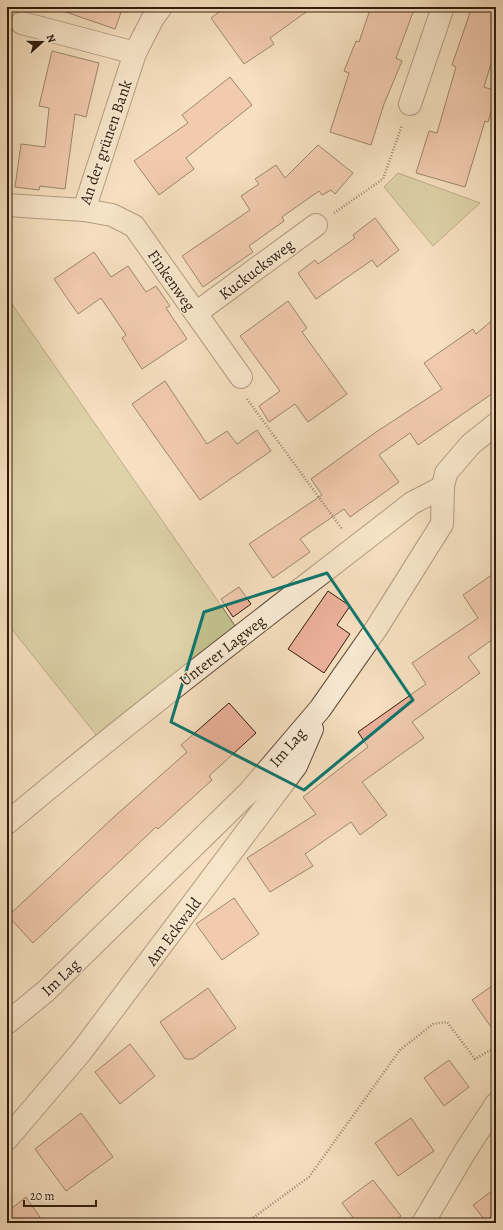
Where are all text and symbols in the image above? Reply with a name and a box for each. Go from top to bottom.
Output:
north arrow [22,22,62,62]
text: N [42,32,59,45]
street label: An der grünen Bank [74,77,138,209]
street label: Kuckucksweg [214,234,299,305]
street label: Finkenweg [142,245,200,316]
street label: Unterer Lagweg [175,610,270,691]
street label: Im Lag [264,723,311,772]
street label: Am Eckwald [140,893,207,971]
street label: Im Lag [36,954,85,1001]
scale bar [24,1182,96,1208]
text: 20 m [30,1188,54,1204]

